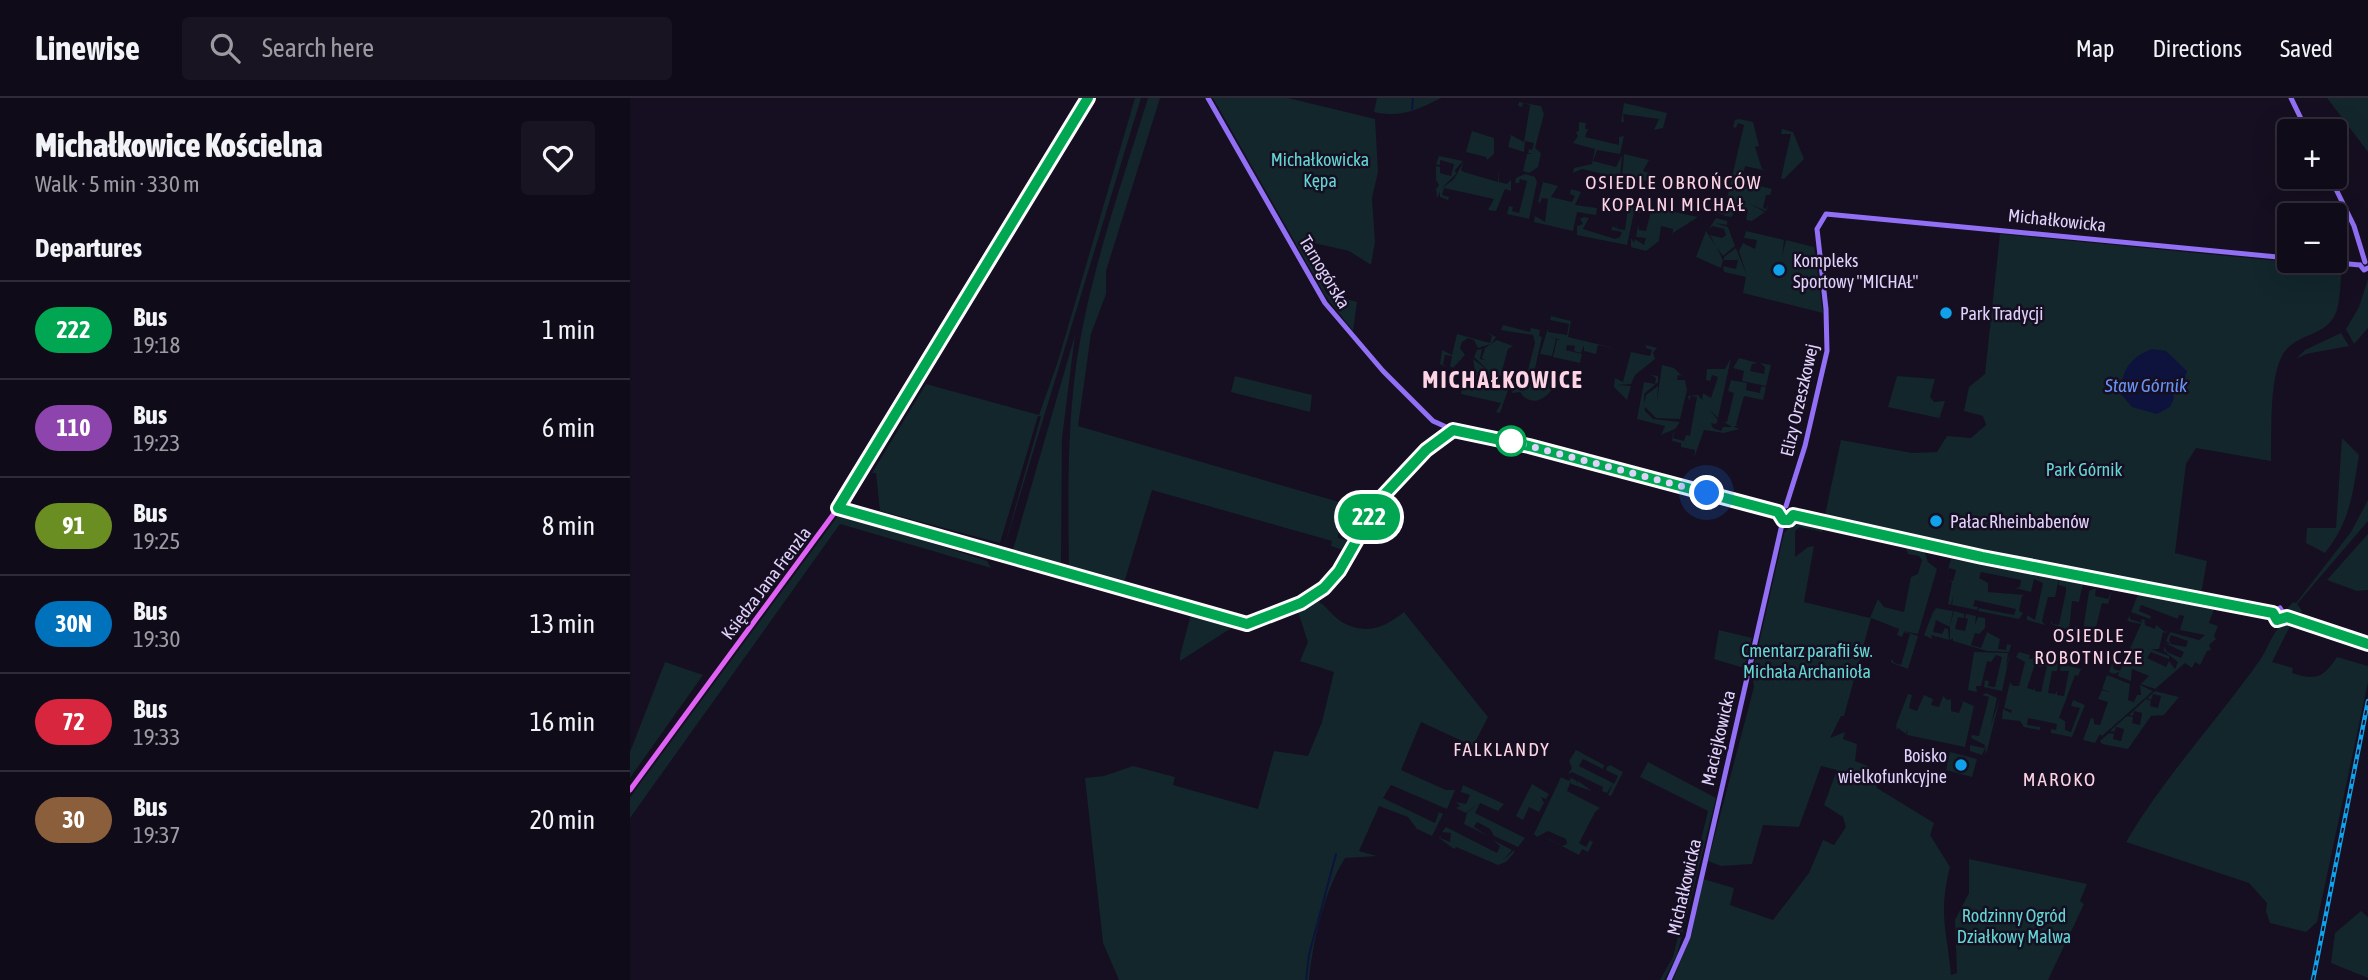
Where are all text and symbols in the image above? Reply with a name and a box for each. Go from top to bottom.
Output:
search box [182,17,672,80]
text: Linewise [35,29,140,67]
icon: search [206,29,244,67]
text: Search here [262,33,374,63]
text: Map [2076,35,2114,62]
text: Directions [2152,35,2242,62]
text: Saved [2280,35,2333,62]
map controls [2277,119,2347,273]
button: + [2277,119,2347,189]
button: heart [521,121,595,195]
text: Michałkowice Kościelna [35,126,323,164]
park label: Michałkowicka Kępa [1271,149,1369,191]
text: Walk · 5 min · 330 m [35,171,199,197]
district label: OSIEDLE OBROŃCÓW KOPALNI MICHAŁ [1585,171,1763,215]
button: − [2277,203,2347,273]
street label: Michałkowicka [2007,204,2107,236]
street label: Tarnogórska [1295,232,1355,312]
text: Departures [35,233,142,263]
place label: Kompleks Sportowy "MICHAŁ" [1793,250,1919,292]
marker: Kompleks Sportowy "MICHAŁ" [1771,262,1787,278]
text: Bus [133,302,167,332]
place label: Park Tradycji [1960,303,2043,324]
marker: Park Tradycji [1938,305,1954,321]
text: 1 min [542,315,595,345]
text: 222 [57,316,90,343]
text: 19:18 [133,332,180,358]
street label: Elizy Orzeszkowej [1776,342,1822,458]
district label: MICHAŁKOWICE [1422,366,1584,393]
water label: Staw Górnik [2104,374,2188,396]
text: Bus [133,400,167,430]
text: 6 min [542,413,595,443]
text: 110 [57,414,90,441]
unlabelled marker [1496,426,1526,456]
text: 19:23 [133,430,180,456]
park label: Park Górnik [2046,459,2122,480]
your location [1689,475,1724,510]
line badge: 222 [1329,494,1409,540]
text: Bus [133,498,167,528]
text: 222 [1352,503,1386,530]
text: 8 min [542,511,595,541]
place label: Pałac Rheinbabenów [1950,511,2089,532]
text: 91 [62,512,85,539]
marker: Pałac Rheinbabenów [1928,513,1944,529]
street label: Księdza Jana Frenzla [717,523,815,643]
text: 19:25 [133,528,180,554]
text: Bus [133,596,167,626]
text: 13 min [530,609,595,639]
text: 30N [55,610,92,637]
district label: OSIEDLE ROBOTNICZE [2034,624,2144,668]
text: 19:30 [133,626,180,652]
park label: Cmentarz parafii św. Michała Archanioła [1741,640,1873,682]
street label: Maciejkowicka [1697,688,1739,788]
text: Bus [133,694,167,724]
text: 16 min [530,707,595,737]
text: 72 [62,708,85,735]
text: 19:33 [133,724,180,750]
district label: FALKLANDY [1453,738,1551,760]
place label: Boisko wielkofunkcyjne [1838,745,1947,787]
marker: Boisko wielkofunkcyjne [1953,757,1969,773]
district label: MAROKO [2023,768,2097,790]
text: Bus [133,792,167,822]
text: 20 min [530,805,595,835]
text: 30 [62,806,85,833]
text: 19:37 [133,822,180,848]
street label: Michałkowicka [1663,837,1705,937]
park label: Rodzinny Ogród Działkowy Malwa [1957,905,2071,947]

